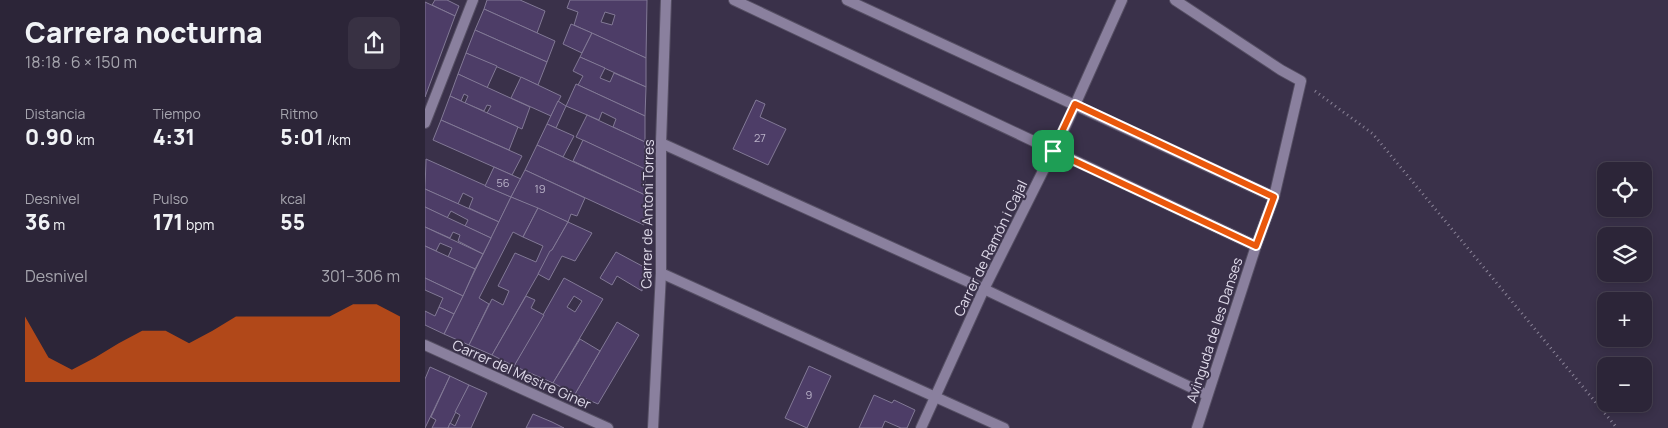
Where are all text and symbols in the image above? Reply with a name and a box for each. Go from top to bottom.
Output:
text: Carrera nocturna [25,13,263,51]
button: share [348,17,400,69]
text: 18:18 · 6 × 150 m [25,51,137,73]
text: Distancia [25,104,85,123]
text: Tiempo [153,104,201,123]
text: Ritmo [280,104,318,123]
text: 0.90 [25,123,73,151]
text: 4:31 [153,123,195,151]
text: 5:01 [280,123,324,151]
text: km [73,130,95,149]
text: /km [324,130,351,149]
house number: 27 [754,130,766,145]
pin [1032,130,1074,172]
icon: arrive [1039,137,1067,165]
street label: Carrer de Antoni Torres [636,139,658,289]
map controls [1597,162,1652,412]
button: locate [1597,162,1652,217]
house number: 56 [496,175,510,190]
street label: Carrer de Ramón i Cajal [949,177,1031,319]
house number: 19 [534,181,546,196]
text: Desnivel [25,189,80,208]
text: Pulso [153,189,188,208]
text: kcal [280,189,306,208]
text: 36 [25,208,50,236]
text: 171 [153,208,183,236]
text: 55 [280,208,305,236]
text: m [50,215,65,234]
text: bpm [183,215,214,234]
button: layers [1597,227,1652,282]
street label: Avinguda de les Danses [1182,255,1246,405]
text: Desnivel [25,265,88,287]
text: 301–306 m [321,265,400,287]
button: + [1597,292,1652,347]
street label: Carrer del Mestre Giner [450,335,594,413]
button: − [1597,357,1652,412]
house number: 9 [806,387,813,402]

